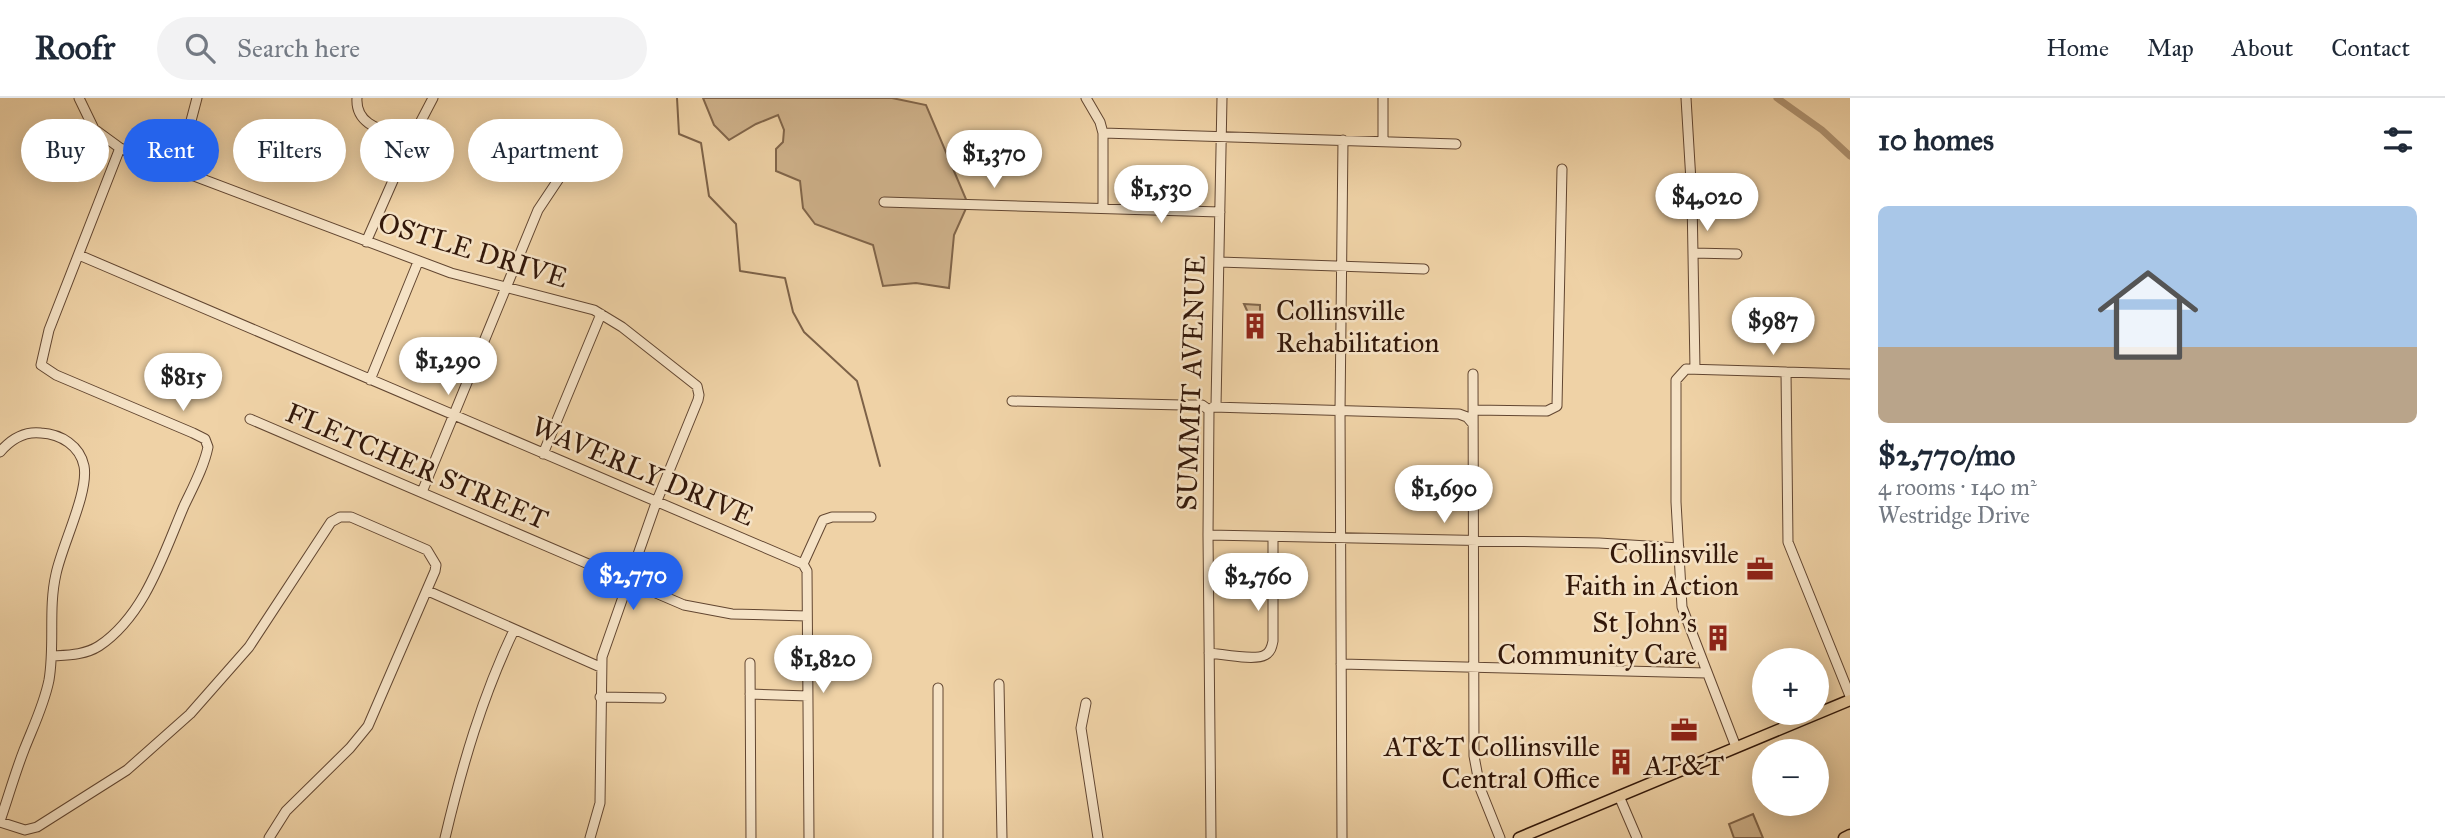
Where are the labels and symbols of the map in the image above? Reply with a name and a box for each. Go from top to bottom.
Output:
pin: $1,370 [937,130,1051,190]
pin: $1,530 [1104,166,1218,225]
pin: $4,020 [1650,174,1764,233]
street label: OSTLE DRIVE [374,205,572,295]
street label: SUMMIT AVENUE [1169,255,1213,511]
place label: Collinsville Rehabilitation [1276,293,1440,360]
pin: $987 [1732,298,1814,357]
building icon: Collinsville Rehabilitation [1240,311,1270,341]
pin: $1,290 [391,338,505,397]
pin: $815 [142,354,224,413]
street label: FLETCHER STREET [281,395,553,537]
street label: WAVERLY DRIVE [527,408,759,534]
pin: $1,690 [1387,466,1501,525]
place label: Collinsville Faith in Action [1564,536,1739,603]
pin: $2,770 [576,552,690,612]
pin: $2,760 [1201,554,1315,613]
office icon: Collinsville Faith in Action [1745,554,1775,584]
place label: St John's Community Care [1497,605,1697,672]
building icon: St John's Community Care [1703,623,1733,653]
pin: $1,820 [766,636,880,695]
office icon: AT&T [1669,715,1699,745]
place label: AT&T Collinsville Central Office [1383,729,1600,796]
building icon: AT&T Collinsville Central Office [1606,747,1636,777]
place label: AT&T [1643,748,1724,783]

